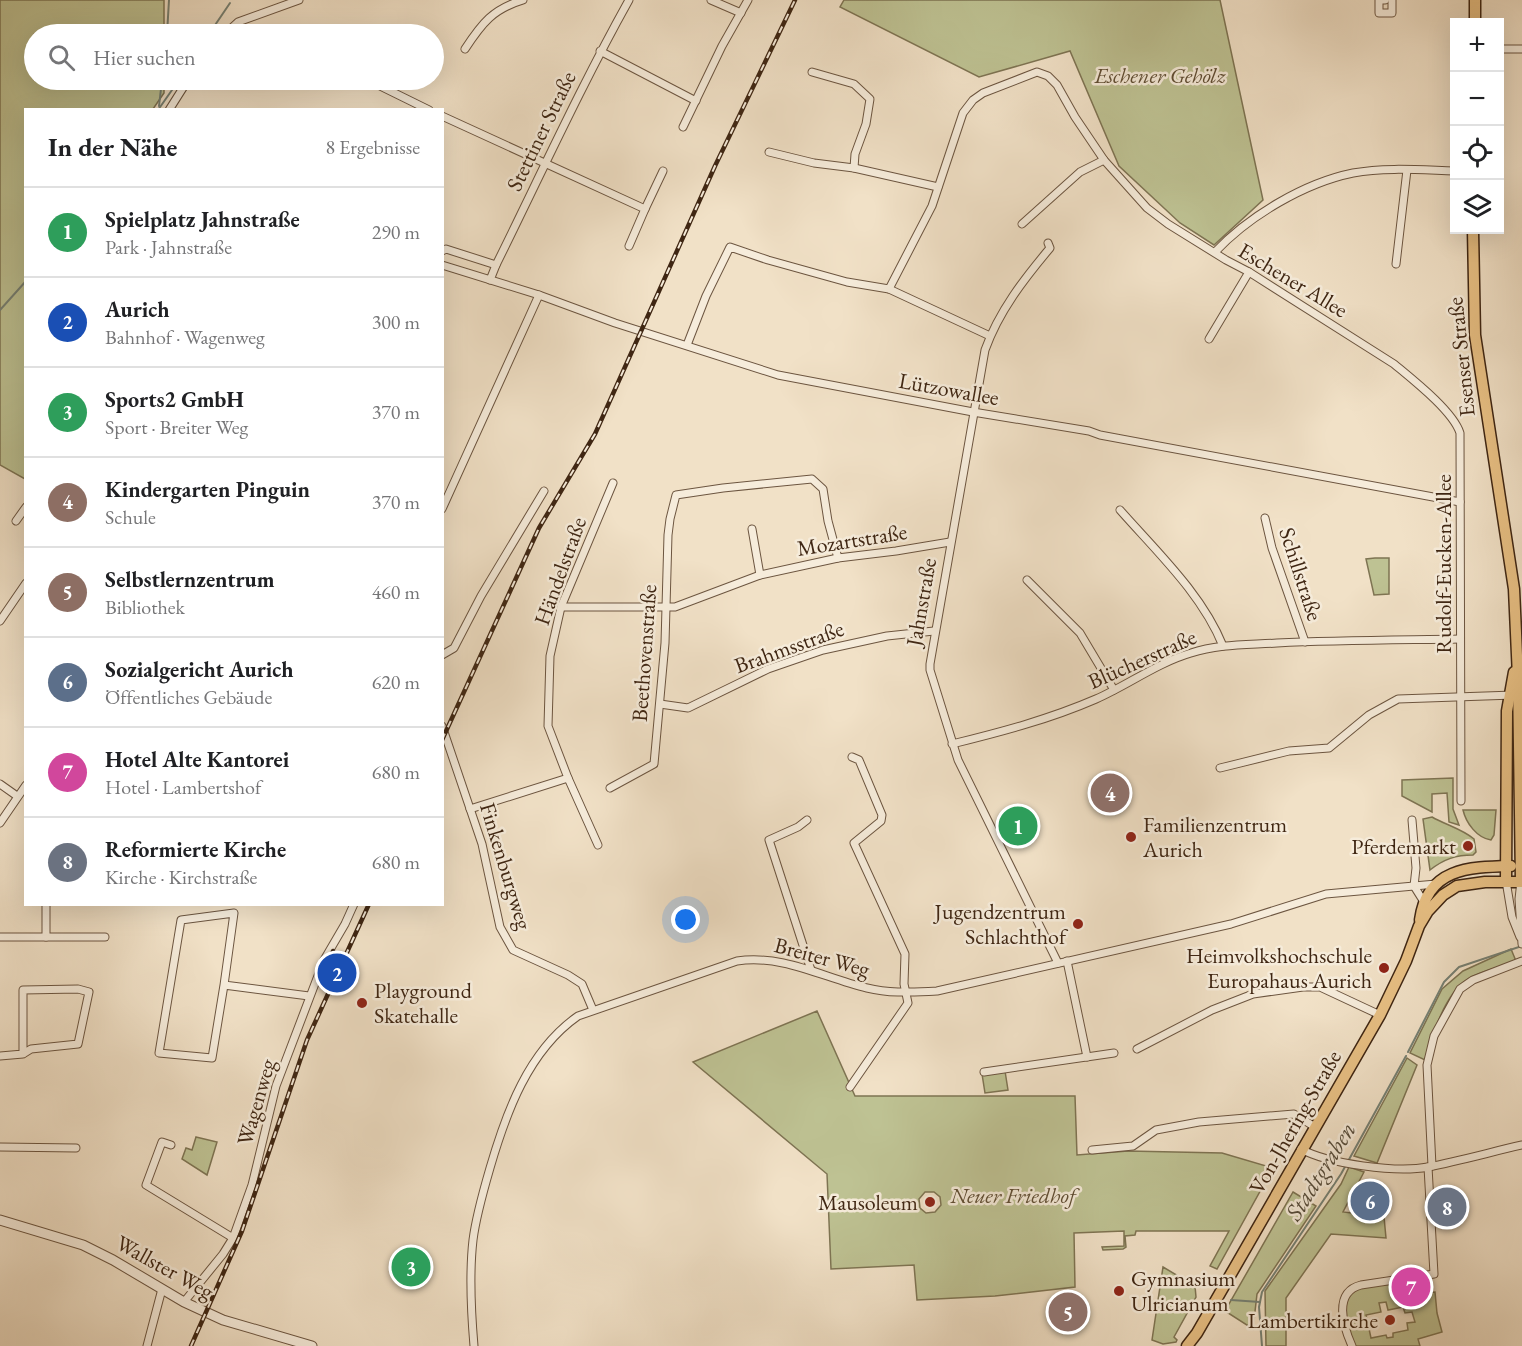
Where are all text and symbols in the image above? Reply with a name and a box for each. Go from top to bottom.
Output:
map controls [1450,18,1504,234]
button: + [1450,18,1504,72]
search box [24,24,444,90]
icon: search [45,41,78,74]
text: Hier suchen [93,43,196,72]
park label: Eschener Gehölz [1093,61,1226,90]
street label: Stettiner Straße [500,66,583,196]
button: − [1450,72,1504,126]
button: locate [1450,126,1504,180]
text: In der Nähe [48,130,177,164]
text: 8 Ergebnisse [325,134,420,160]
button: layers [1450,180,1504,234]
text: Spielplatz Jahnstraße [105,205,300,234]
text: 1 [62,219,73,245]
text: 290 m [372,219,420,245]
text: Park · Jahnstraße [105,234,232,260]
street label: Eschener Allee [1233,236,1354,324]
text: Aurich [105,295,169,324]
street label: Esenser Straße [1440,295,1482,418]
text: 2 [62,309,73,335]
text: 300 m [372,309,420,335]
text: Bahnhof · Wagenweg [105,324,265,350]
street label: Lützowallee [897,366,1002,412]
text: Sports2 GmbH [105,385,244,414]
text: 3 [62,399,73,425]
text: 370 m [372,399,420,425]
text: Sport · Breiter Weg [105,414,248,440]
street label: Rudolf-Eucken-Allee [1429,474,1458,654]
text: Kindergarten Pinguin [105,475,310,504]
text: 4 [62,489,73,515]
text: 370 m [372,489,420,515]
text: Schule [105,504,156,530]
street label: Händelstraße [527,513,593,629]
street label: Mozartstraße [795,517,910,563]
street label: Schillstraße [1272,524,1330,625]
street label: Jahnstraße [899,555,943,650]
text: Selbstlernzentrum [105,565,274,594]
text: 5 [62,579,73,605]
text: 460 m [372,579,420,605]
street label: Beethovenstraße [625,583,663,723]
text: Bibliothek [105,594,185,620]
street label: Brahmsstraße [730,614,848,680]
street label: Blücherstraße [1083,622,1201,696]
text: Sozialgericht Aurich [105,655,293,684]
text: 6 [62,669,73,695]
text: 620 m [372,669,420,695]
text: Öffentliches Gebäude [105,684,272,710]
text: Hotel Alte Kantorei [105,745,289,774]
text: 7 [62,759,73,785]
text: 680 m [372,759,420,785]
pin: 4 [1090,770,1130,816]
text: Hotel · Lambertshof [105,774,261,800]
street label: Finkenburgweg [473,799,539,933]
pin: 1 [998,804,1038,848]
place label: Familienzentrum Aurich [1142,810,1287,864]
marker: Familienzentrum Aurich [1124,830,1138,844]
place label: Pferdemarkt [1351,832,1456,861]
text: Reformierte Kirche [105,835,286,864]
marker: Pferdemarkt [1461,839,1475,853]
text: 8 [62,849,73,875]
text: 680 m [372,849,420,875]
text: Kirche · Kirchstraße [105,864,257,890]
place label: Jugendzentrum Schlachthof [933,897,1069,951]
your location [671,905,700,934]
marker: Jugendzentrum Schlachthof [1071,917,1085,931]
street label: Breiter Weg [771,930,873,984]
place label: Heimvolkshochschule Europahaus Aurich [1186,941,1372,995]
pin: 2 [318,950,356,996]
marker: Heimvolkshochschule Europahaus Aurich [1377,961,1391,975]
place label: Playground Skatehalle [374,976,473,1030]
marker: Playground Skatehalle [355,996,369,1010]
street label: Von-Jhering-Straße [1242,1045,1348,1199]
street label: Wagenweg [230,1055,282,1149]
water label: Stadtgraben [1277,1116,1362,1227]
pin: 6 [1350,1178,1390,1224]
park label: Neuer Friedhof [949,1181,1081,1210]
pin: 8 [1428,1184,1466,1230]
place label: Mausoleum [818,1188,918,1217]
marker: Mausoleum [923,1195,937,1209]
street label: Wallster Weg [111,1228,220,1306]
pin: 3 [392,1244,430,1290]
place label: Gymnasium Ulricianum [1131,1264,1235,1318]
pin: 7 [1392,1264,1430,1310]
marker: Gymnasium Ulricianum [1112,1284,1126,1298]
pin: 5 [1048,1290,1088,1334]
place label: Lambertikirche [1248,1306,1378,1335]
marker: Lambertikirche [1383,1313,1397,1327]

